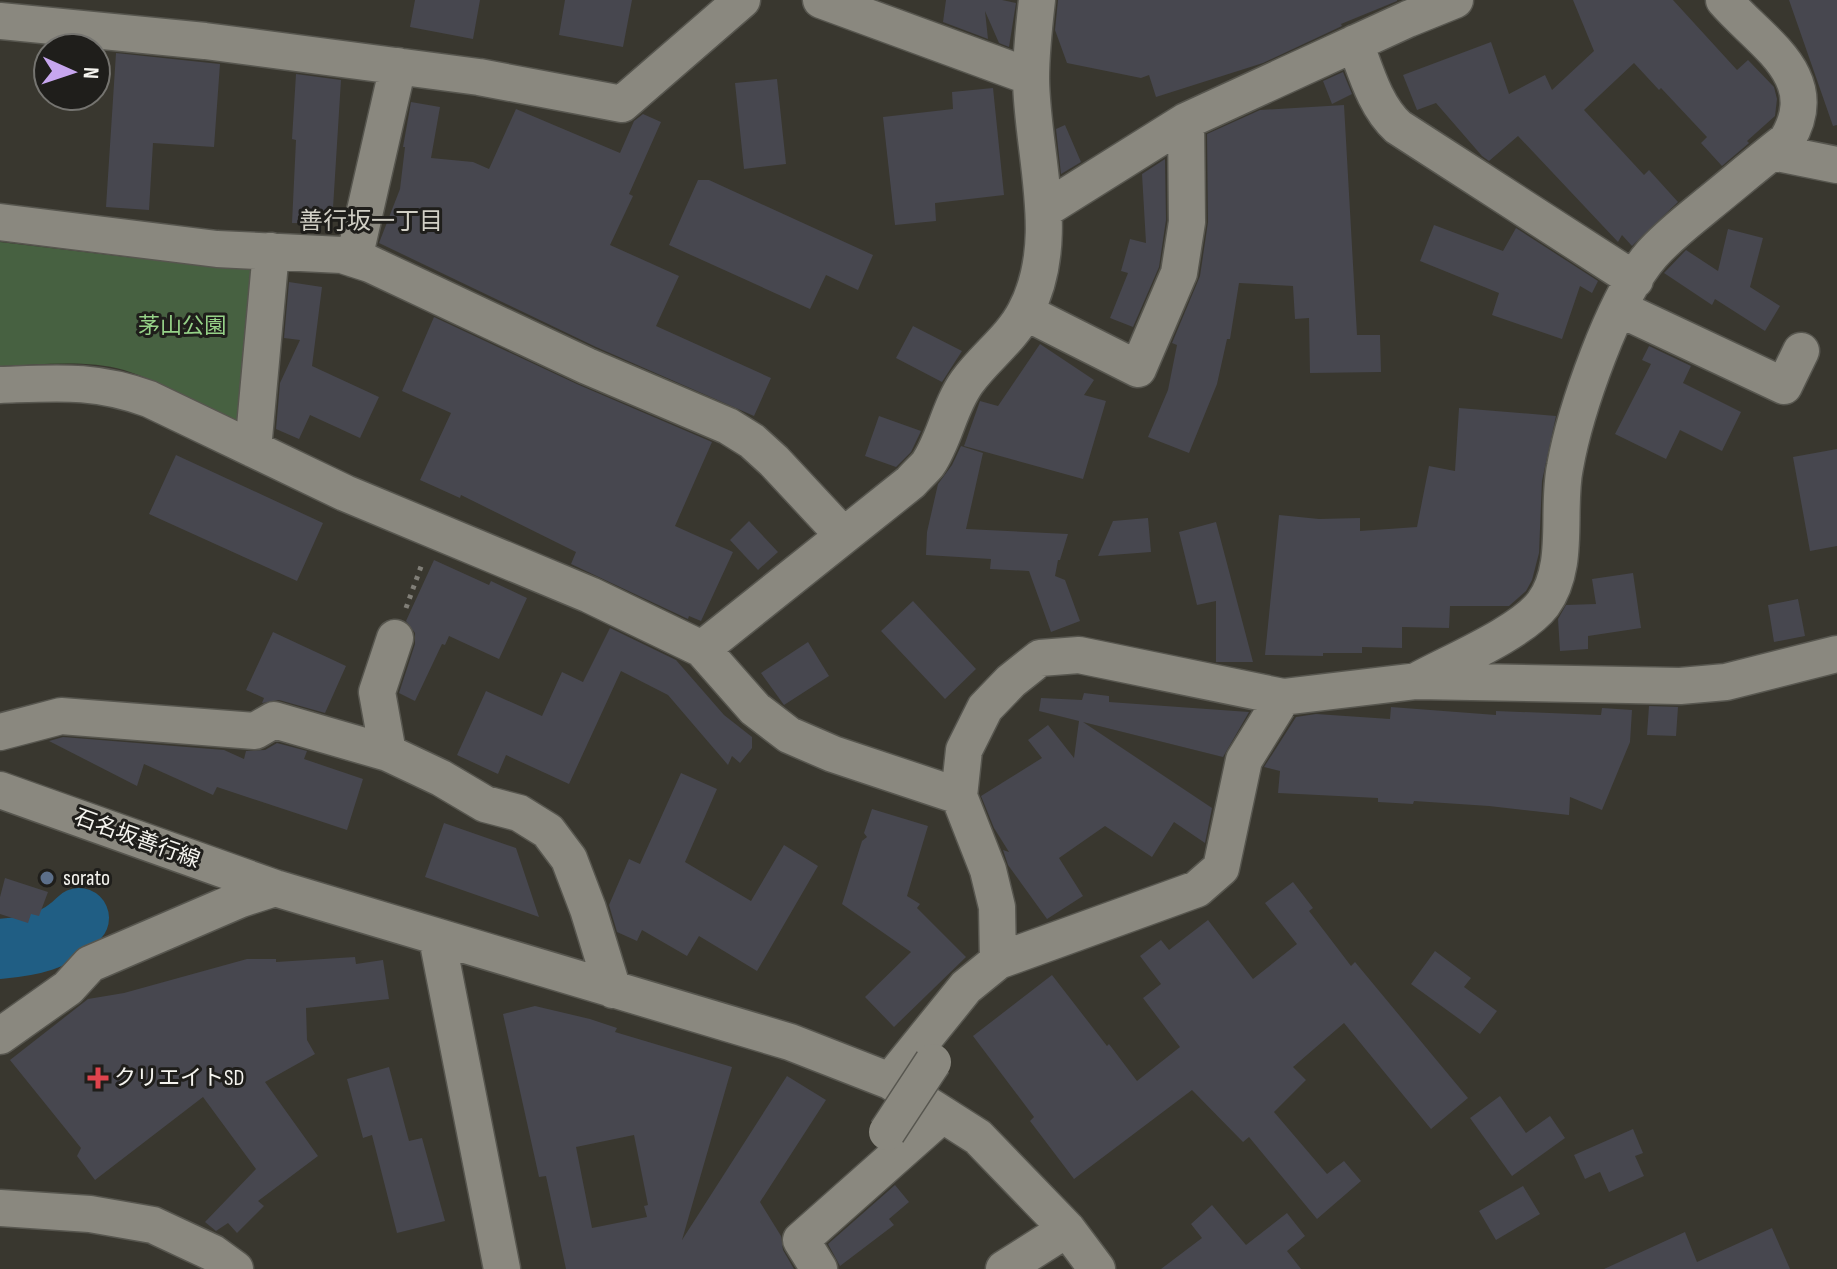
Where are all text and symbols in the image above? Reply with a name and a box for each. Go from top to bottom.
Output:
north arrow [32,32,112,112]
text: N [77,66,104,80]
district label: 善行坂一丁目 [299,207,443,236]
park label: 茅山公園 [138,313,226,340]
street label: 石名坂善行線 [70,804,204,874]
place label: sorato [63,865,110,892]
marker: sorato [38,869,56,887]
place label: クリエイトSD [114,1065,244,1092]
marker: クリエイトSD [89,1069,107,1087]

